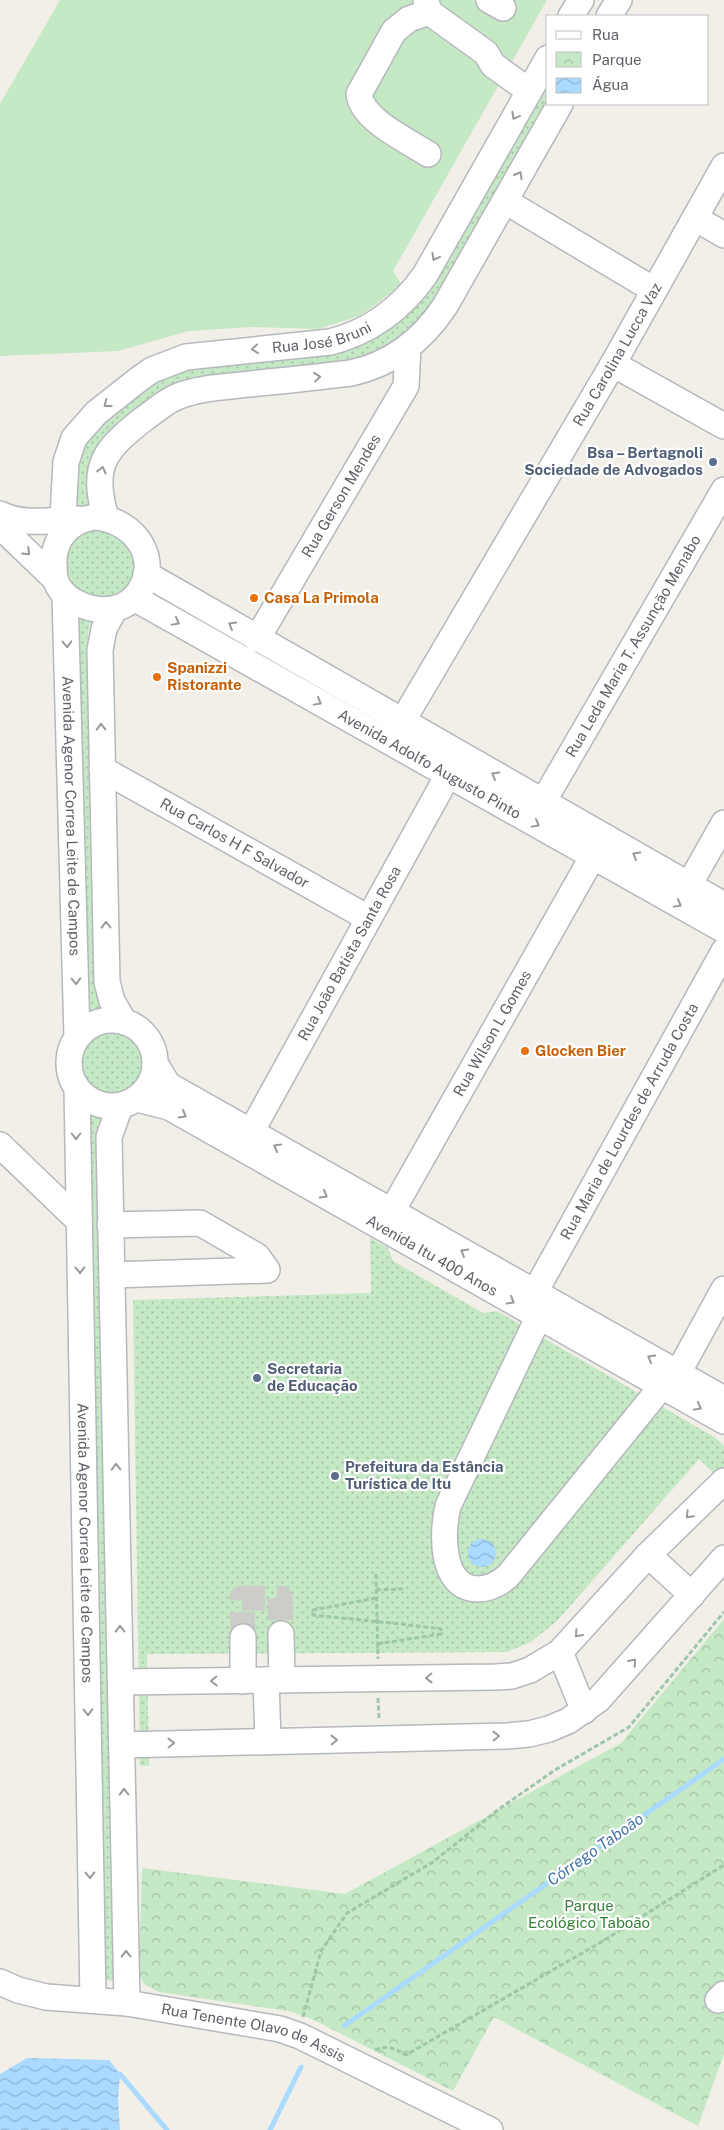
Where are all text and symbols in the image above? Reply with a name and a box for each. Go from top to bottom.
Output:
legend [546,15,709,105]
text: Rua [592,26,619,43]
text: Parque [592,51,642,68]
text: Água [592,76,629,93]
one-way arrow [511,110,521,119]
one-way arrow [513,172,523,181]
one-way arrow [432,252,442,261]
street label: Rua Carolina Lucca Vaz [569,280,665,429]
street label: Rua José Bruni [271,318,374,356]
one-way arrow [251,343,259,354]
one-way arrow [313,372,321,383]
one-way arrow [104,399,113,407]
street label: Rua Gerson Mendes [298,431,384,560]
place label: Bsa – Bertagnoli Sociedade de Advogados [524,444,703,478]
marker: Bsa – Bertagnoli Sociedade de Advogados [707,456,719,468]
one-way arrow [96,467,106,475]
street label: Rua Leda Maria T. Assunção Menabo [562,532,704,760]
one-way arrow [21,546,30,555]
place label: Casa La Primola [264,589,379,606]
marker: Casa La Primola [248,592,260,604]
one-way arrow [171,616,180,626]
one-way arrow [229,621,238,631]
one-way arrow [61,640,72,648]
place label: Spanizzi Ristorante [167,659,242,693]
marker: Spanizzi Ristorante [151,671,163,683]
street label: Avenida Agenor Correa Leite de Campos [59,676,84,956]
one-way arrow [313,696,322,706]
street label: Avenida Adolfo Augusto Pinto [335,706,524,822]
one-way arrow [96,723,107,731]
one-way arrow [491,771,500,781]
street label: Rua Carlos H F Salvador [157,794,312,891]
one-way arrow [531,818,540,828]
one-way arrow [632,851,641,861]
street label: Rua João Batista Santa Rosa [294,863,404,1043]
one-way arrow [672,897,681,907]
one-way arrow [100,921,111,929]
street label: Rua Wilson L Gomes [450,967,534,1099]
one-way arrow [71,978,81,986]
street label: Rua Maria de Lourdes de Arruda Costa [557,1000,701,1242]
place label: Glocken Bier [535,1042,626,1059]
marker: Glocken Bier [519,1045,531,1057]
one-way arrow [177,1108,186,1118]
one-way arrow [71,1133,82,1141]
one-way arrow [273,1143,282,1153]
one-way arrow [319,1188,328,1198]
street label: Avenida Itu 400 Anos [364,1211,501,1299]
one-way arrow [461,1248,470,1258]
one-way arrow [75,1266,85,1274]
one-way arrow [506,1294,515,1304]
one-way arrow [647,1354,656,1364]
place label: Secretaria de Educação [267,1360,358,1394]
marker: Secretaria de Educação [251,1372,263,1384]
one-way arrow [693,1400,702,1410]
street label: Avenida Agenor Correa Leite de Campos [75,1403,96,1683]
place label: Prefeitura da Estância Turística de Itu [345,1458,503,1492]
one-way arrow [111,1463,121,1470]
marker: Prefeitura da Estância Turística de Itu [329,1470,341,1482]
one-way arrow [686,1509,695,1518]
one-way arrow [115,1625,125,1633]
one-way arrow [575,1628,584,1637]
one-way arrow [627,1658,636,1667]
one-way arrow [425,1673,433,1684]
one-way arrow [210,1676,218,1686]
one-way arrow [83,1708,93,1716]
one-way arrow [492,1731,500,1741]
one-way arrow [330,1735,338,1745]
one-way arrow [167,1738,175,1749]
one-way arrow [118,1788,129,1796]
water label: Córrego Taboão [543,1809,648,1890]
one-way arrow [85,1871,96,1879]
park label: Parque Ecológico Taboão [528,1897,650,1931]
one-way arrow [121,1950,131,1958]
street label: Rua Tenente Olavo de Assis [160,2000,348,2065]

